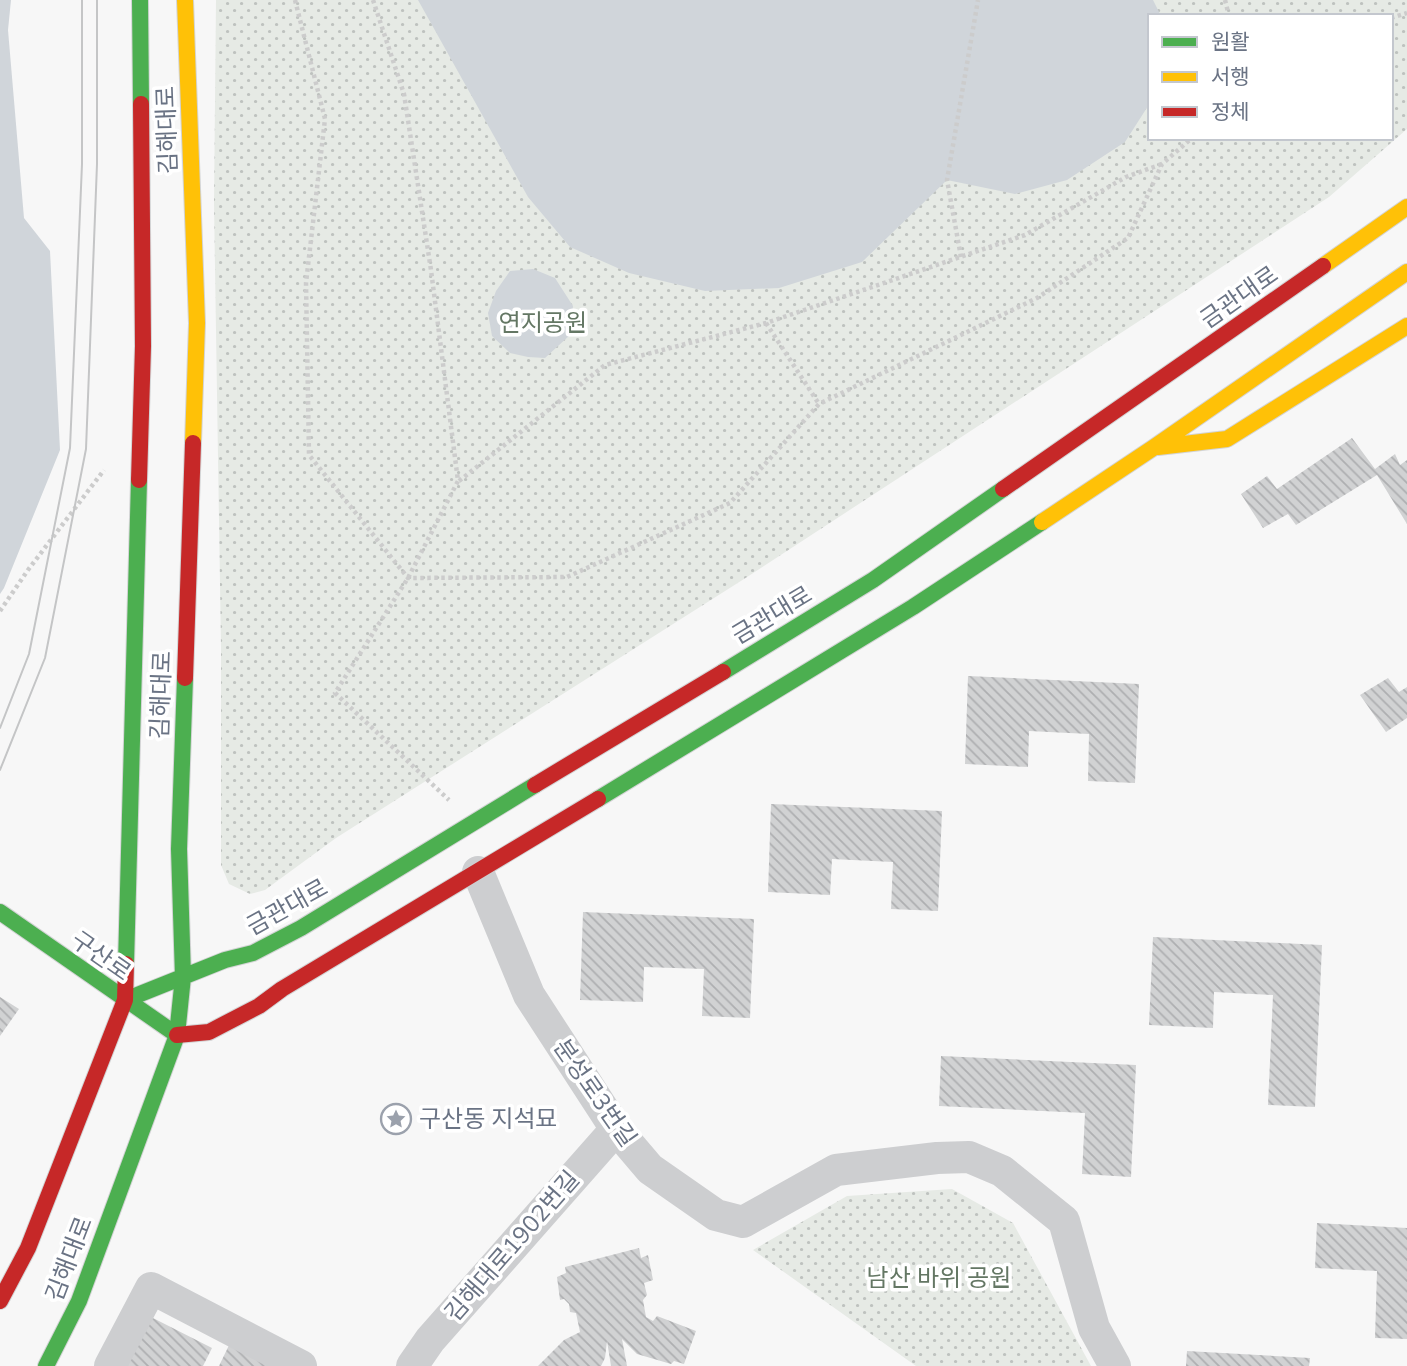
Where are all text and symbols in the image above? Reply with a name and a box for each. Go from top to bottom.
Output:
legend [1148,14,1393,140]
text: 원활 [1211,28,1250,56]
text: 서행 [1211,63,1250,91]
street label: 김해대로 [149,85,185,175]
text: 정체 [1211,98,1250,126]
street label: 금관대로 [1194,259,1284,335]
park label: 연지공원 [499,307,587,339]
street label: 금관대로 [726,579,818,651]
street label: 김해대로 [143,650,179,740]
street label: 금관대로 [241,872,333,942]
street label: 구산로 [65,924,137,988]
street label: 분성로3번길 [546,1033,644,1153]
place icon: 구산동 지석묘 [379,1102,413,1136]
place label: 구산동 지석묘 [419,1103,558,1135]
street label: 김해대로1902번길 [438,1164,586,1328]
street label: 김해대로 [38,1212,100,1306]
park label: 남산 바위 공원 [867,1262,1011,1294]

